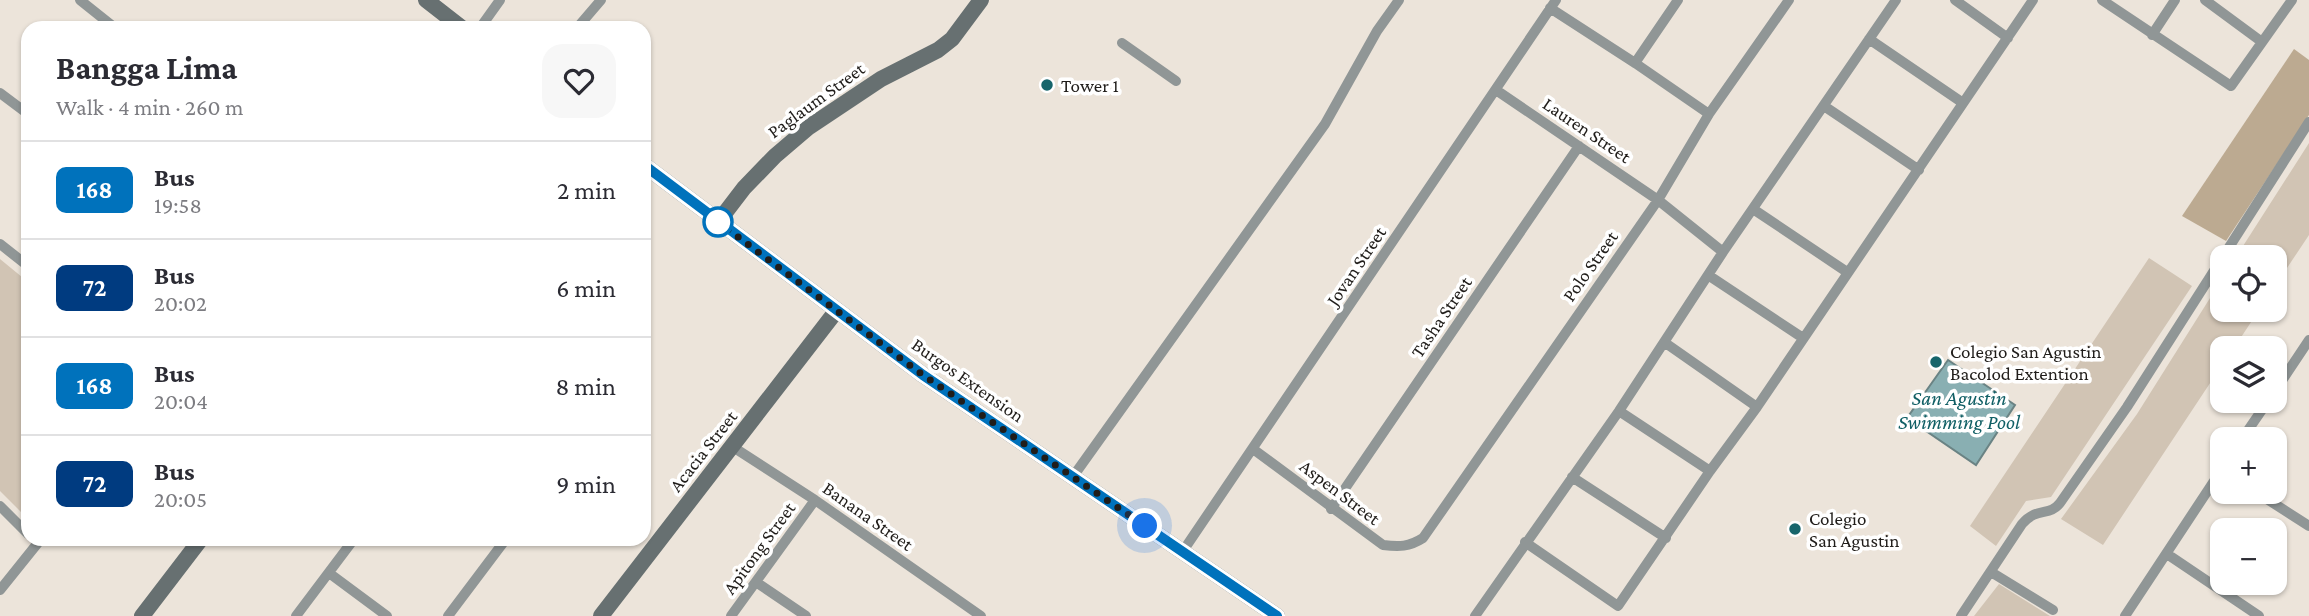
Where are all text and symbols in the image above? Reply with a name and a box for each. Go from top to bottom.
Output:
button: heart [542,44,616,118]
text: Bangga Lima [56,49,237,86]
street label: Paglaum Street [764,57,869,142]
place label: Tower 1 [1061,75,1119,96]
marker: Tower 1 [1039,77,1055,93]
street label: Lauren Street [1539,93,1635,167]
text: Walk · 4 min · 260 m [56,94,243,120]
text: Bus [154,163,195,192]
text: 168 [76,176,113,203]
text: 2 min [557,176,616,205]
text: 19:58 [154,192,202,218]
unlabelled marker [703,207,733,237]
street label: Jovan Street [1321,222,1390,311]
street label: Polo Street [1558,226,1622,305]
map controls [2210,245,2287,595]
button: locate [2210,245,2287,322]
text: Bus [154,261,195,290]
street label: Tasha Street [1406,272,1476,361]
text: 72 [83,274,106,301]
text: 6 min [556,274,616,303]
text: 20:02 [154,290,207,316]
street label: Burgos Extension [908,334,1028,426]
button: layers [2210,336,2287,413]
place label: Colegio San Agustin Bacolod Extention [1950,341,2101,384]
marker: Colegio San Agustin Bacolod Extention [1928,354,1944,370]
text: Bus [154,359,195,388]
text: 168 [76,372,113,399]
text: 8 min [555,372,616,401]
water label: San Agustin Swimming Pool [1898,386,2021,434]
text: 20:04 [154,388,208,414]
street label: Acacia Street [665,406,742,496]
button: + [2210,427,2287,504]
street label: Aspen Street [1296,455,1385,529]
text: Bus [154,457,195,486]
text: 72 [83,470,106,497]
text: 9 min [556,470,616,499]
street label: Banana Street [819,477,918,555]
text: 20:05 [154,486,207,512]
street label: Apitong Street [719,497,800,598]
your location [1127,508,1162,543]
place label: Colegio San Agustin [1809,508,1899,551]
button: − [2210,518,2287,595]
marker: Colegio San Agustin [1787,521,1803,537]

